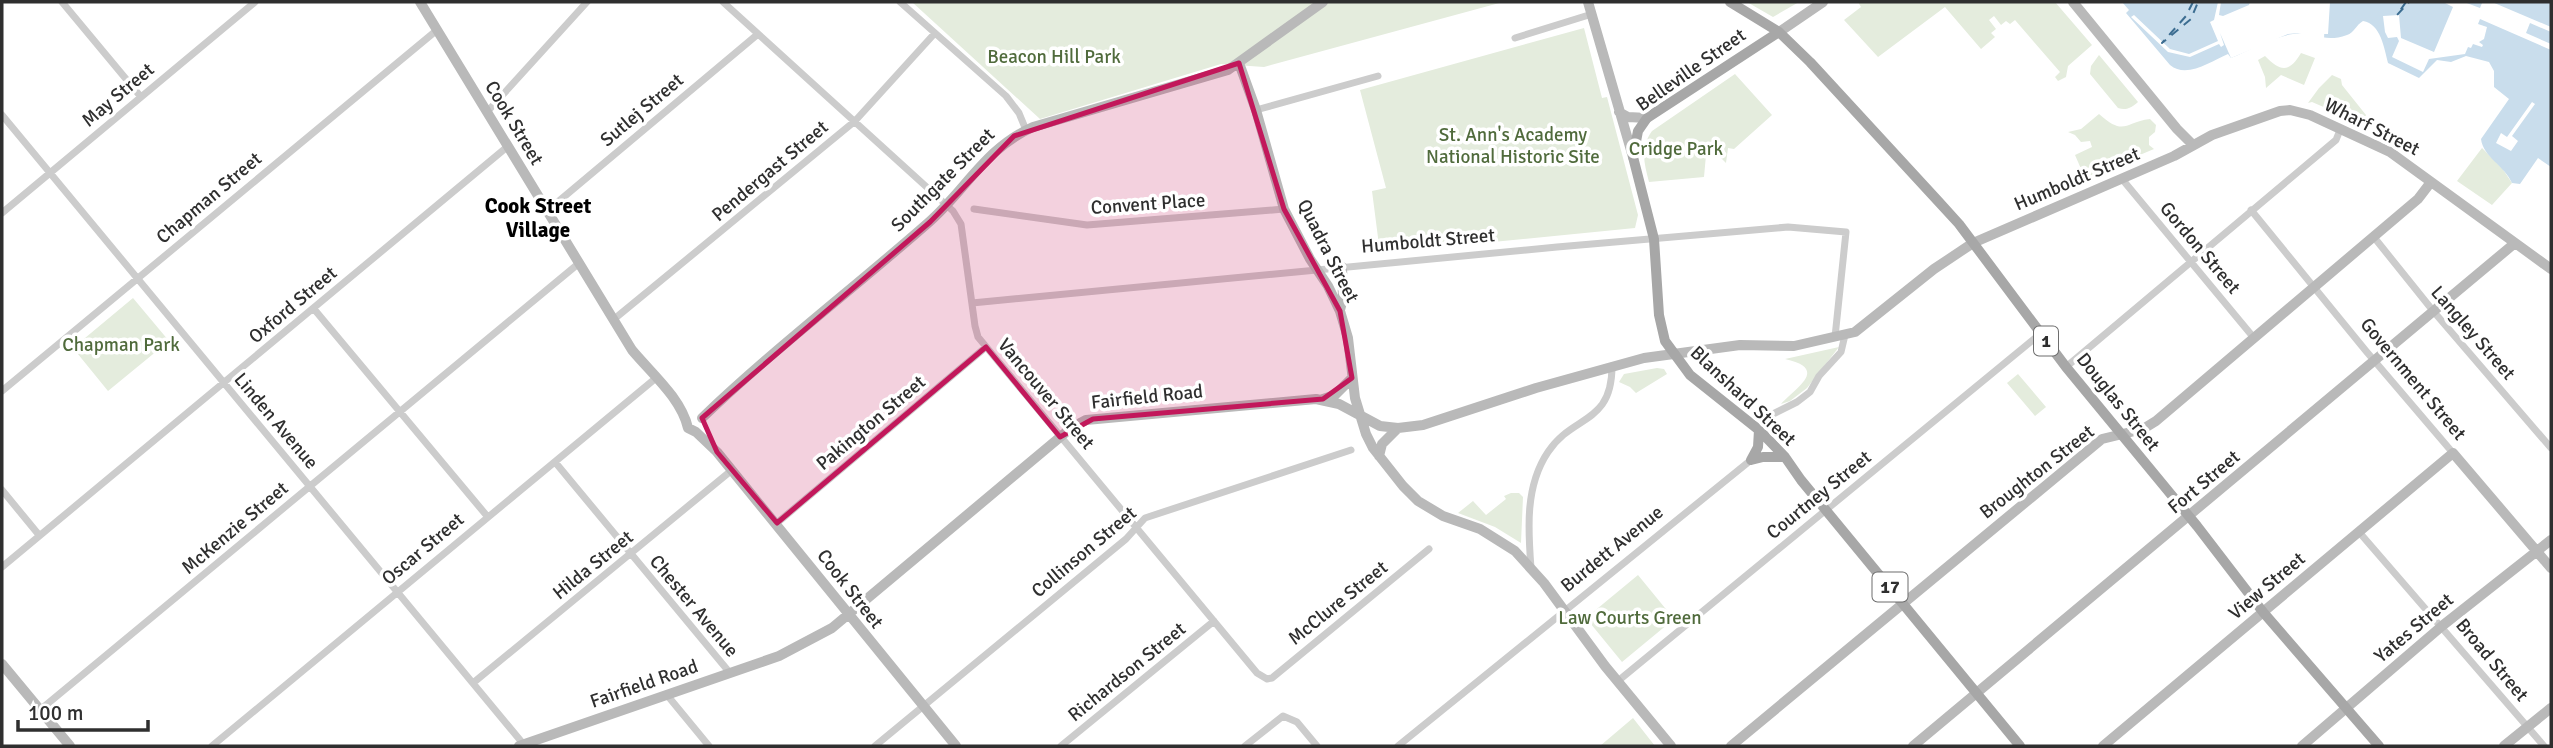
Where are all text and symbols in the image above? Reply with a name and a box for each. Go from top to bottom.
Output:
street label: Belleville Street [1631,23,1751,117]
park label: Beacon Hill Park [987,45,1121,69]
street label: May Street [77,58,159,132]
street label: Sutlej Street [595,68,689,152]
street label: Cook Street [479,76,549,170]
street label: Wharf Street [2320,93,2424,161]
street label: Pendergast Street [707,115,833,227]
street label: Southgate Street [886,123,1000,237]
park label: St. Ann's Academy National Historic Site [1426,123,1600,169]
park label: Cridge Park [1629,137,1724,161]
street label: Humboldt Street [2011,142,2144,216]
street label: Chapman Street [151,147,267,249]
street label: Convent Place [1090,188,1206,220]
district label: Cook Street Village [485,193,591,243]
street label: Quadra Street [1292,195,1364,307]
street label: Gordon Street [2155,197,2246,299]
street label: Humboldt Street [1360,223,1496,259]
street label: Oxford Street [244,261,342,349]
street label: Langley Street [2426,281,2521,385]
street label: Government Street [2355,313,2471,445]
road number: 1 [2034,326,2058,356]
park label: Chapman Park [62,333,180,357]
street label: Vancouver Street [993,333,1100,455]
street label: Blanshard Street [1685,341,1801,451]
street label: Douglas Street [2071,348,2165,456]
street label: Linden Avenue [229,368,323,474]
street label: Pakington Street [811,370,931,476]
street label: Fairfield Road [1090,379,1204,415]
street label: Broughton Street [1975,420,2099,524]
street label: Courtney Street [1762,445,1876,545]
street label: Fort Street [2163,445,2245,519]
street label: McKenzie Street [177,476,294,580]
street label: Burdett Avenue [1556,500,1668,598]
street label: Collinson Street [1027,501,1142,603]
street label: Oscar Street [377,507,469,590]
street label: Hilda Street [548,525,638,605]
street label: Cook Street [812,544,889,634]
street label: View Street [2224,547,2311,625]
street label: Chester Avenue [644,550,744,662]
street label: McClure Street [1283,555,1393,651]
road number: 17 [1872,572,1908,602]
street label: Yates Street [2369,588,2459,668]
park label: Law Courts Green [1558,606,1702,630]
street label: Broad Street [2450,614,2534,707]
street label: Richardson Street [1063,617,1191,727]
street label: Fairfield Road [587,654,701,714]
scale bar [18,688,147,732]
text: 100 m [28,700,83,726]

